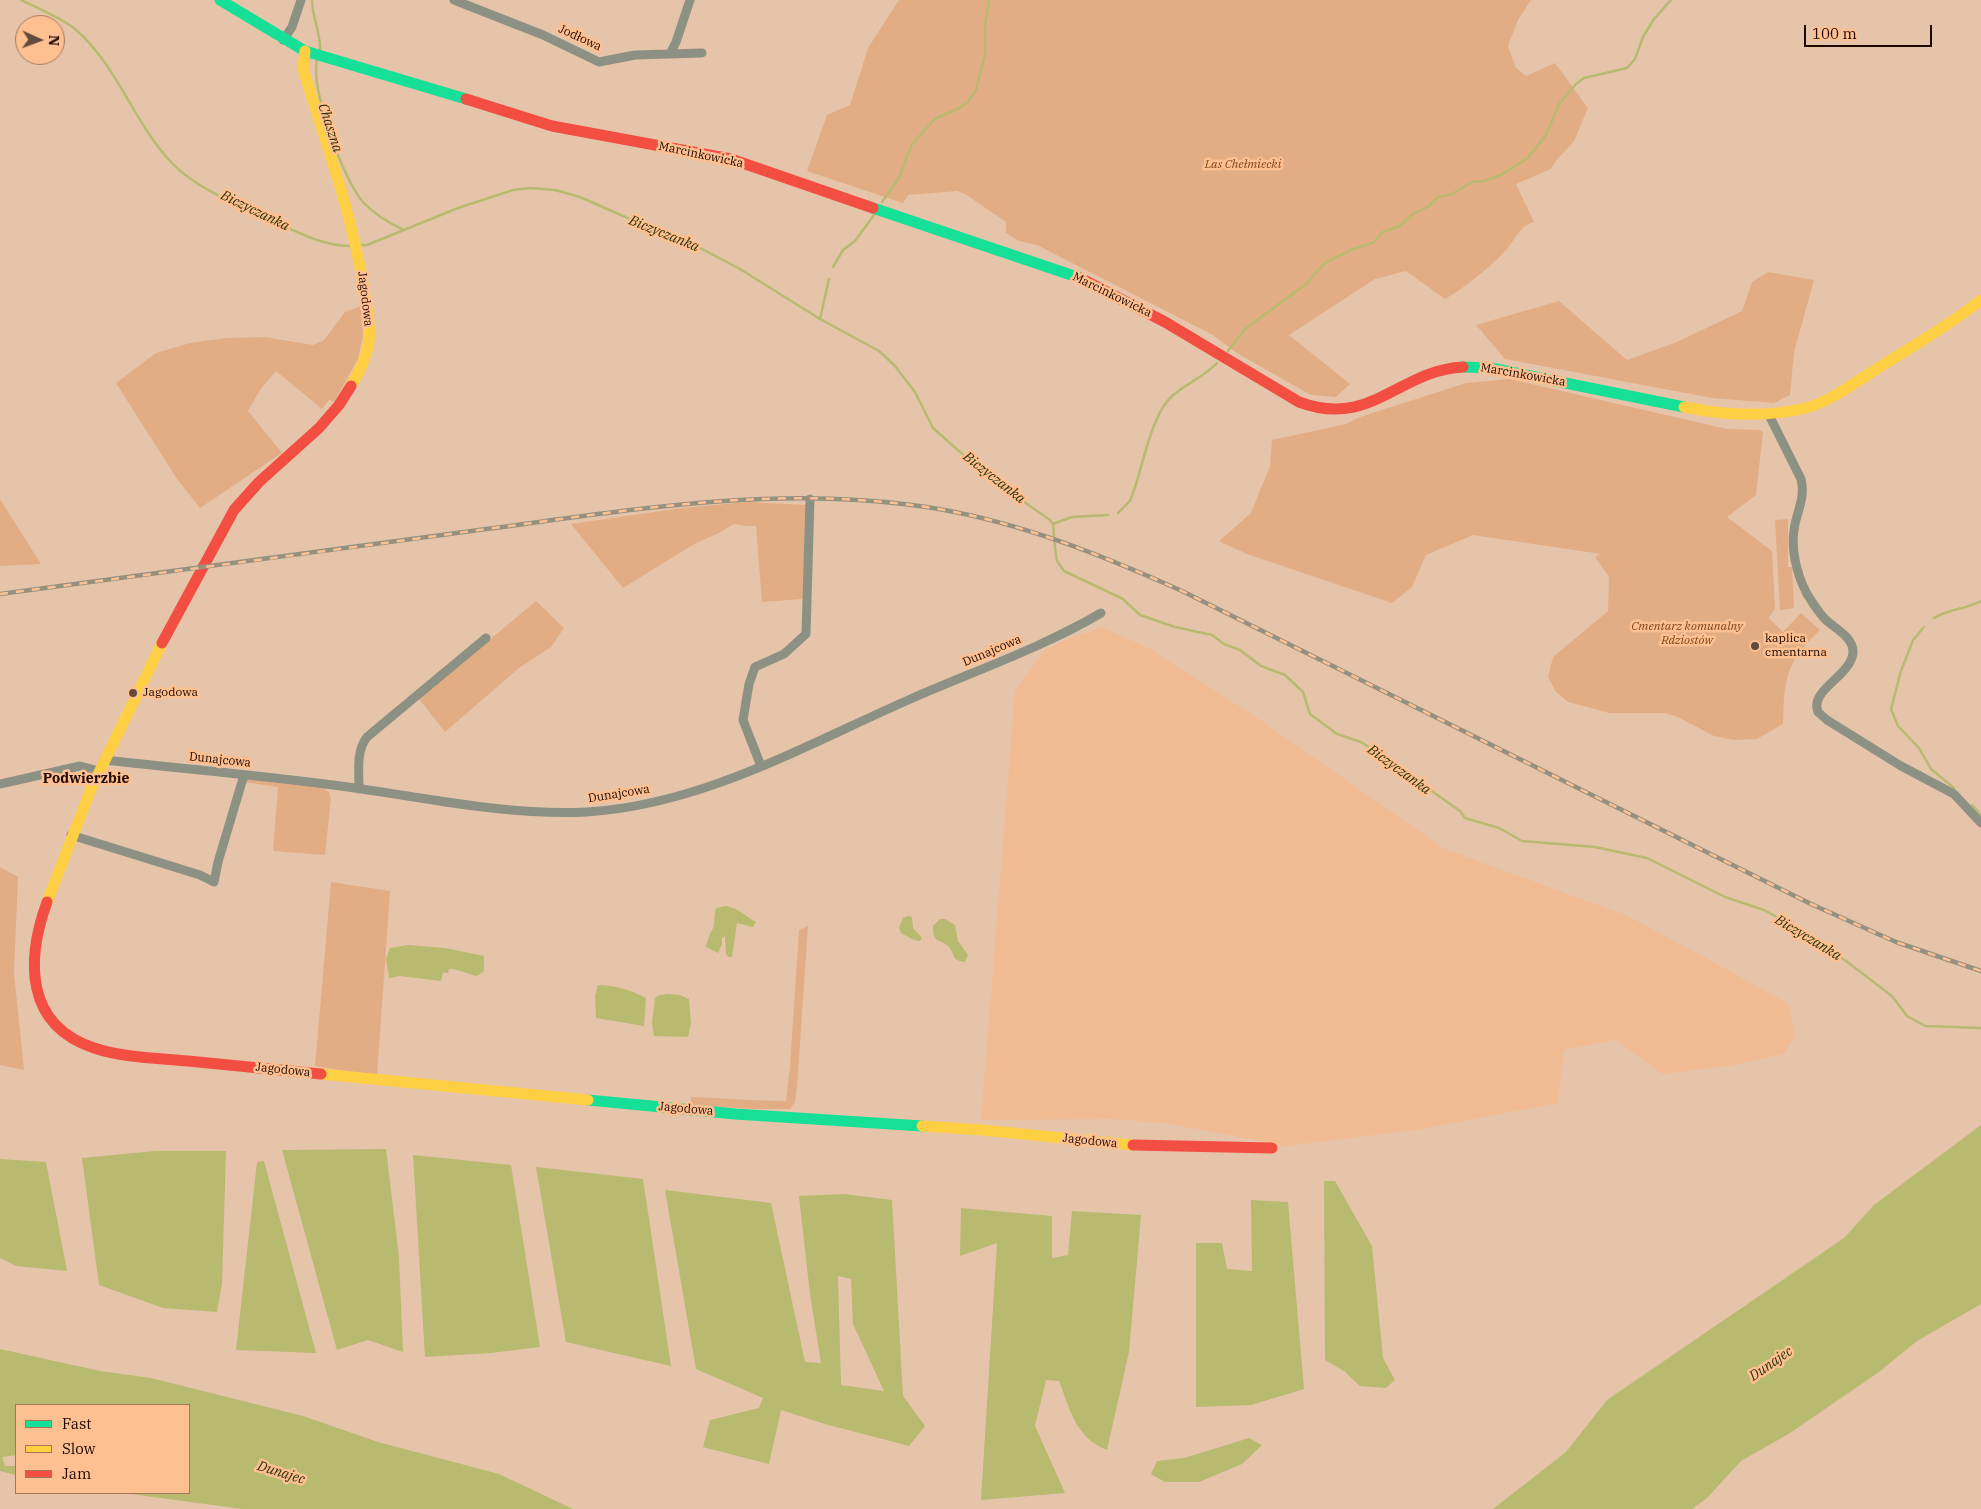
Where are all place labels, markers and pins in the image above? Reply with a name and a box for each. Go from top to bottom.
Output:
place label: kaplica cmentarna [1765,632,1827,660]
marker: kaplica cmentarna [1749,640,1761,652]
place label: Jagodowa [143,686,198,700]
marker: Jagodowa [127,687,139,699]

